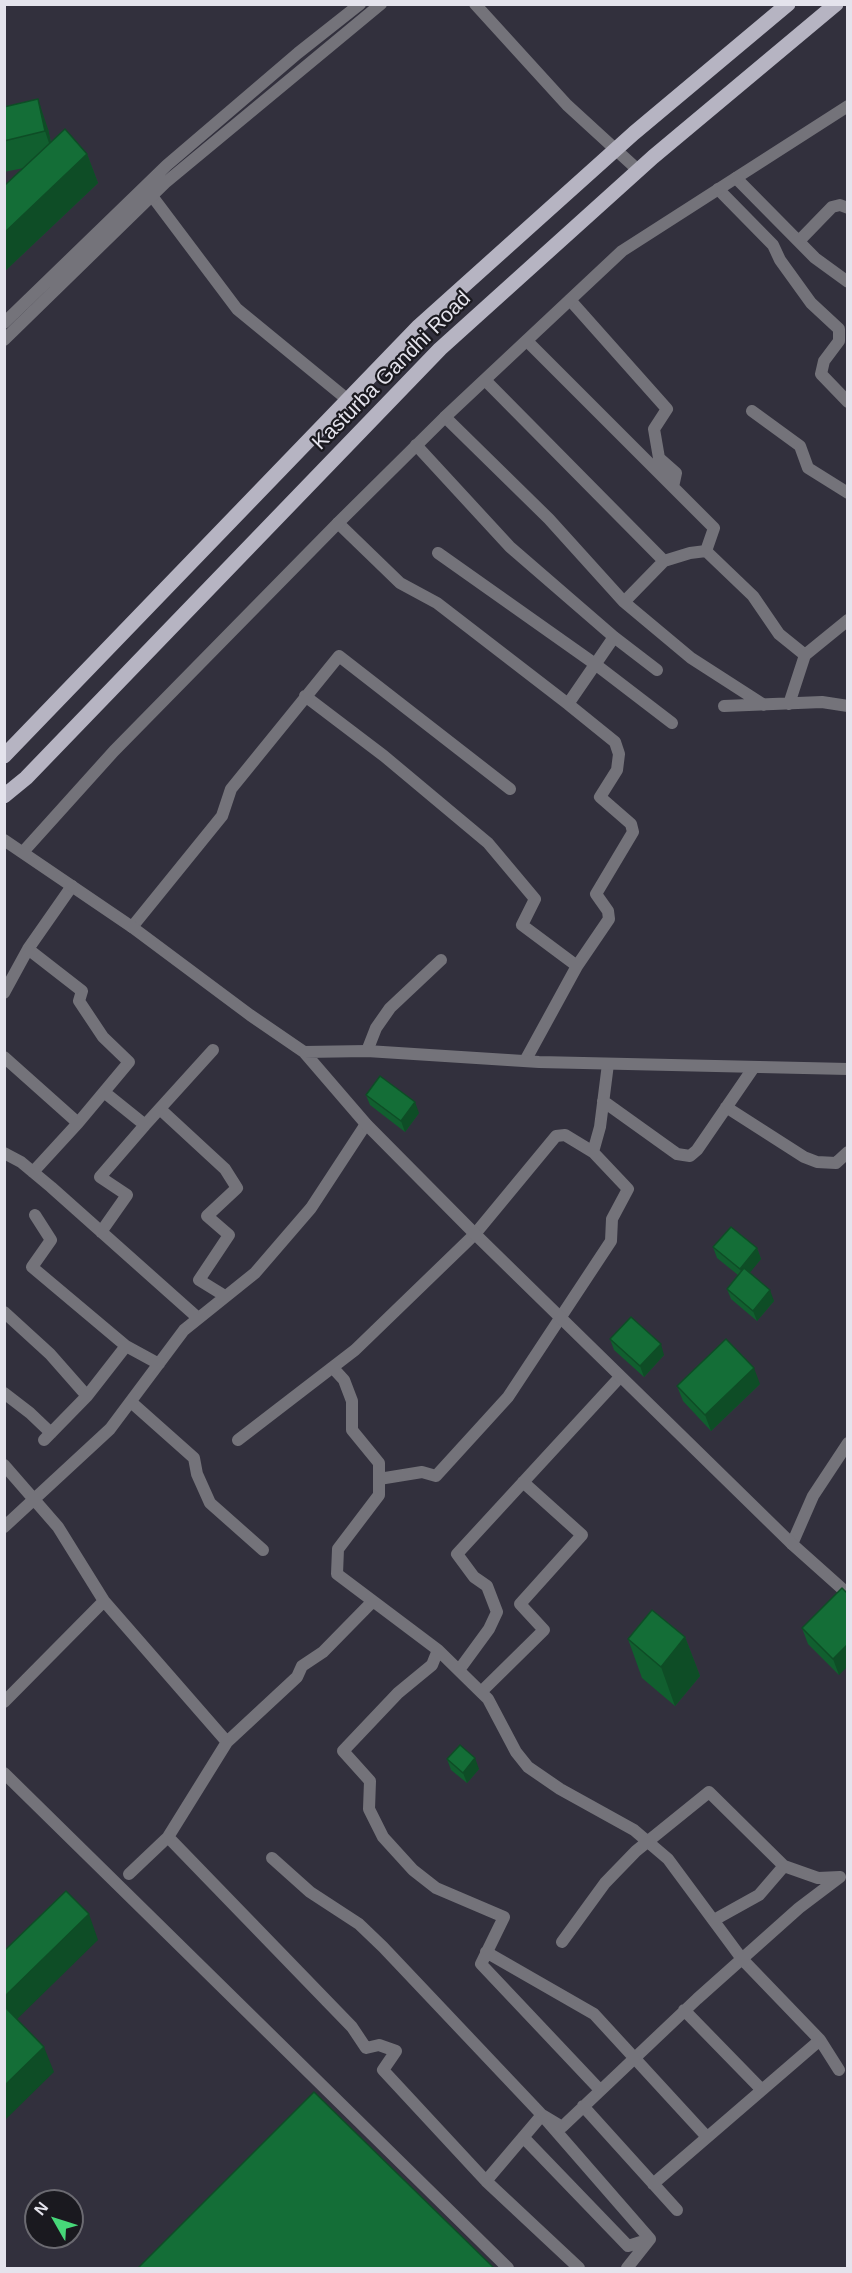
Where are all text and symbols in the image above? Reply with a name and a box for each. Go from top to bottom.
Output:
street label: Kasturba Gandhi Road [308,287,476,455]
north arrow [24,2189,84,2249]
text: N [31,2199,51,2218]

